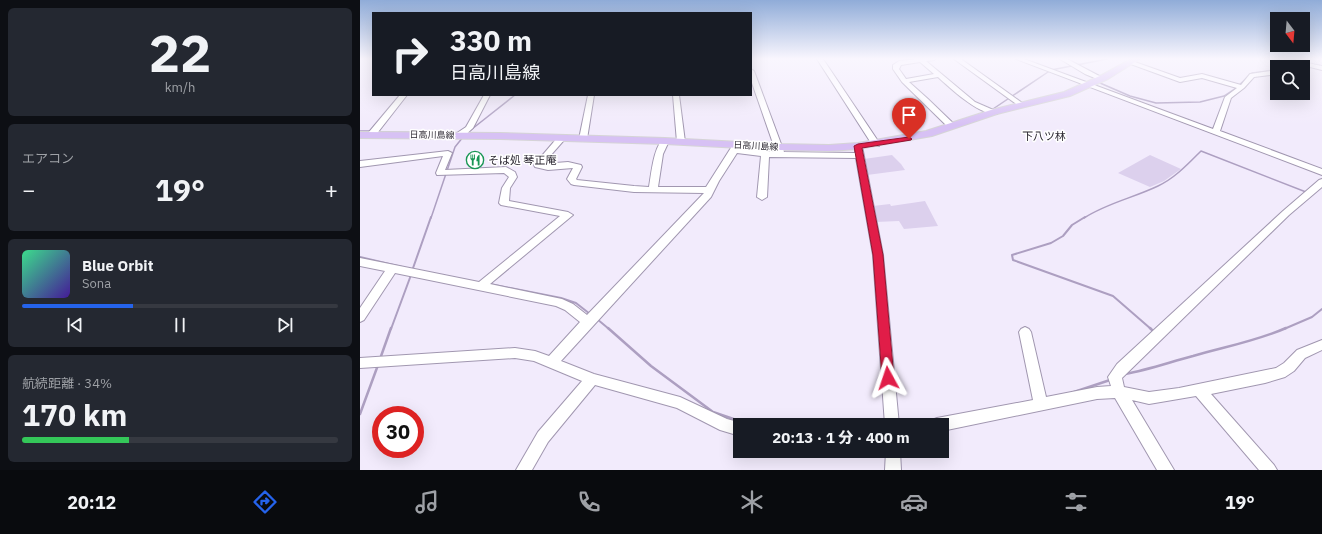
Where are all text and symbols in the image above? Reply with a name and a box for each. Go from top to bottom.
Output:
north arrow [1270,12,1310,52]
map controls [1270,12,1310,100]
text: 22 [149,19,211,86]
text: 330 m [450,22,532,59]
icon: right [384,28,436,80]
button: search [1270,60,1310,100]
text: 日高川島線 [450,61,540,84]
text: km/h [165,79,195,96]
pin [892,98,926,139]
icon: arrive [898,104,920,126]
street label: 日高川島線 [409,129,456,140]
district label: 下八ツ林 [1022,129,1066,143]
street label: 日高川島線 [733,139,780,152]
text: エアコン [22,150,74,167]
restaurant icon: そば処 琴正庵 [465,150,485,170]
place label: そば処 琴正庵 [488,153,557,167]
text: 19° [155,170,205,209]
text: − [22,175,35,204]
text: + [325,175,338,204]
text: Blue Orbit [82,256,153,275]
text: Sona [82,275,111,292]
icon: previous [64,314,86,336]
icon: pause [169,314,191,336]
icon: next [274,314,296,336]
position arrow [867,357,909,399]
text: 航続距離 · 34% [22,375,112,392]
text: 170 km [22,395,127,434]
speed limit sign: 30 [372,406,424,458]
text: 20:13 · 1 分 · 400 m [772,428,910,447]
icon: directions [251,488,279,516]
icon: music [413,488,441,516]
icon: phone [575,488,603,516]
icon: climate [738,488,766,516]
icon: car [900,488,928,516]
icon: filters [1062,488,1090,516]
text: 20:12 [67,491,116,514]
text: 19° [1225,491,1255,514]

